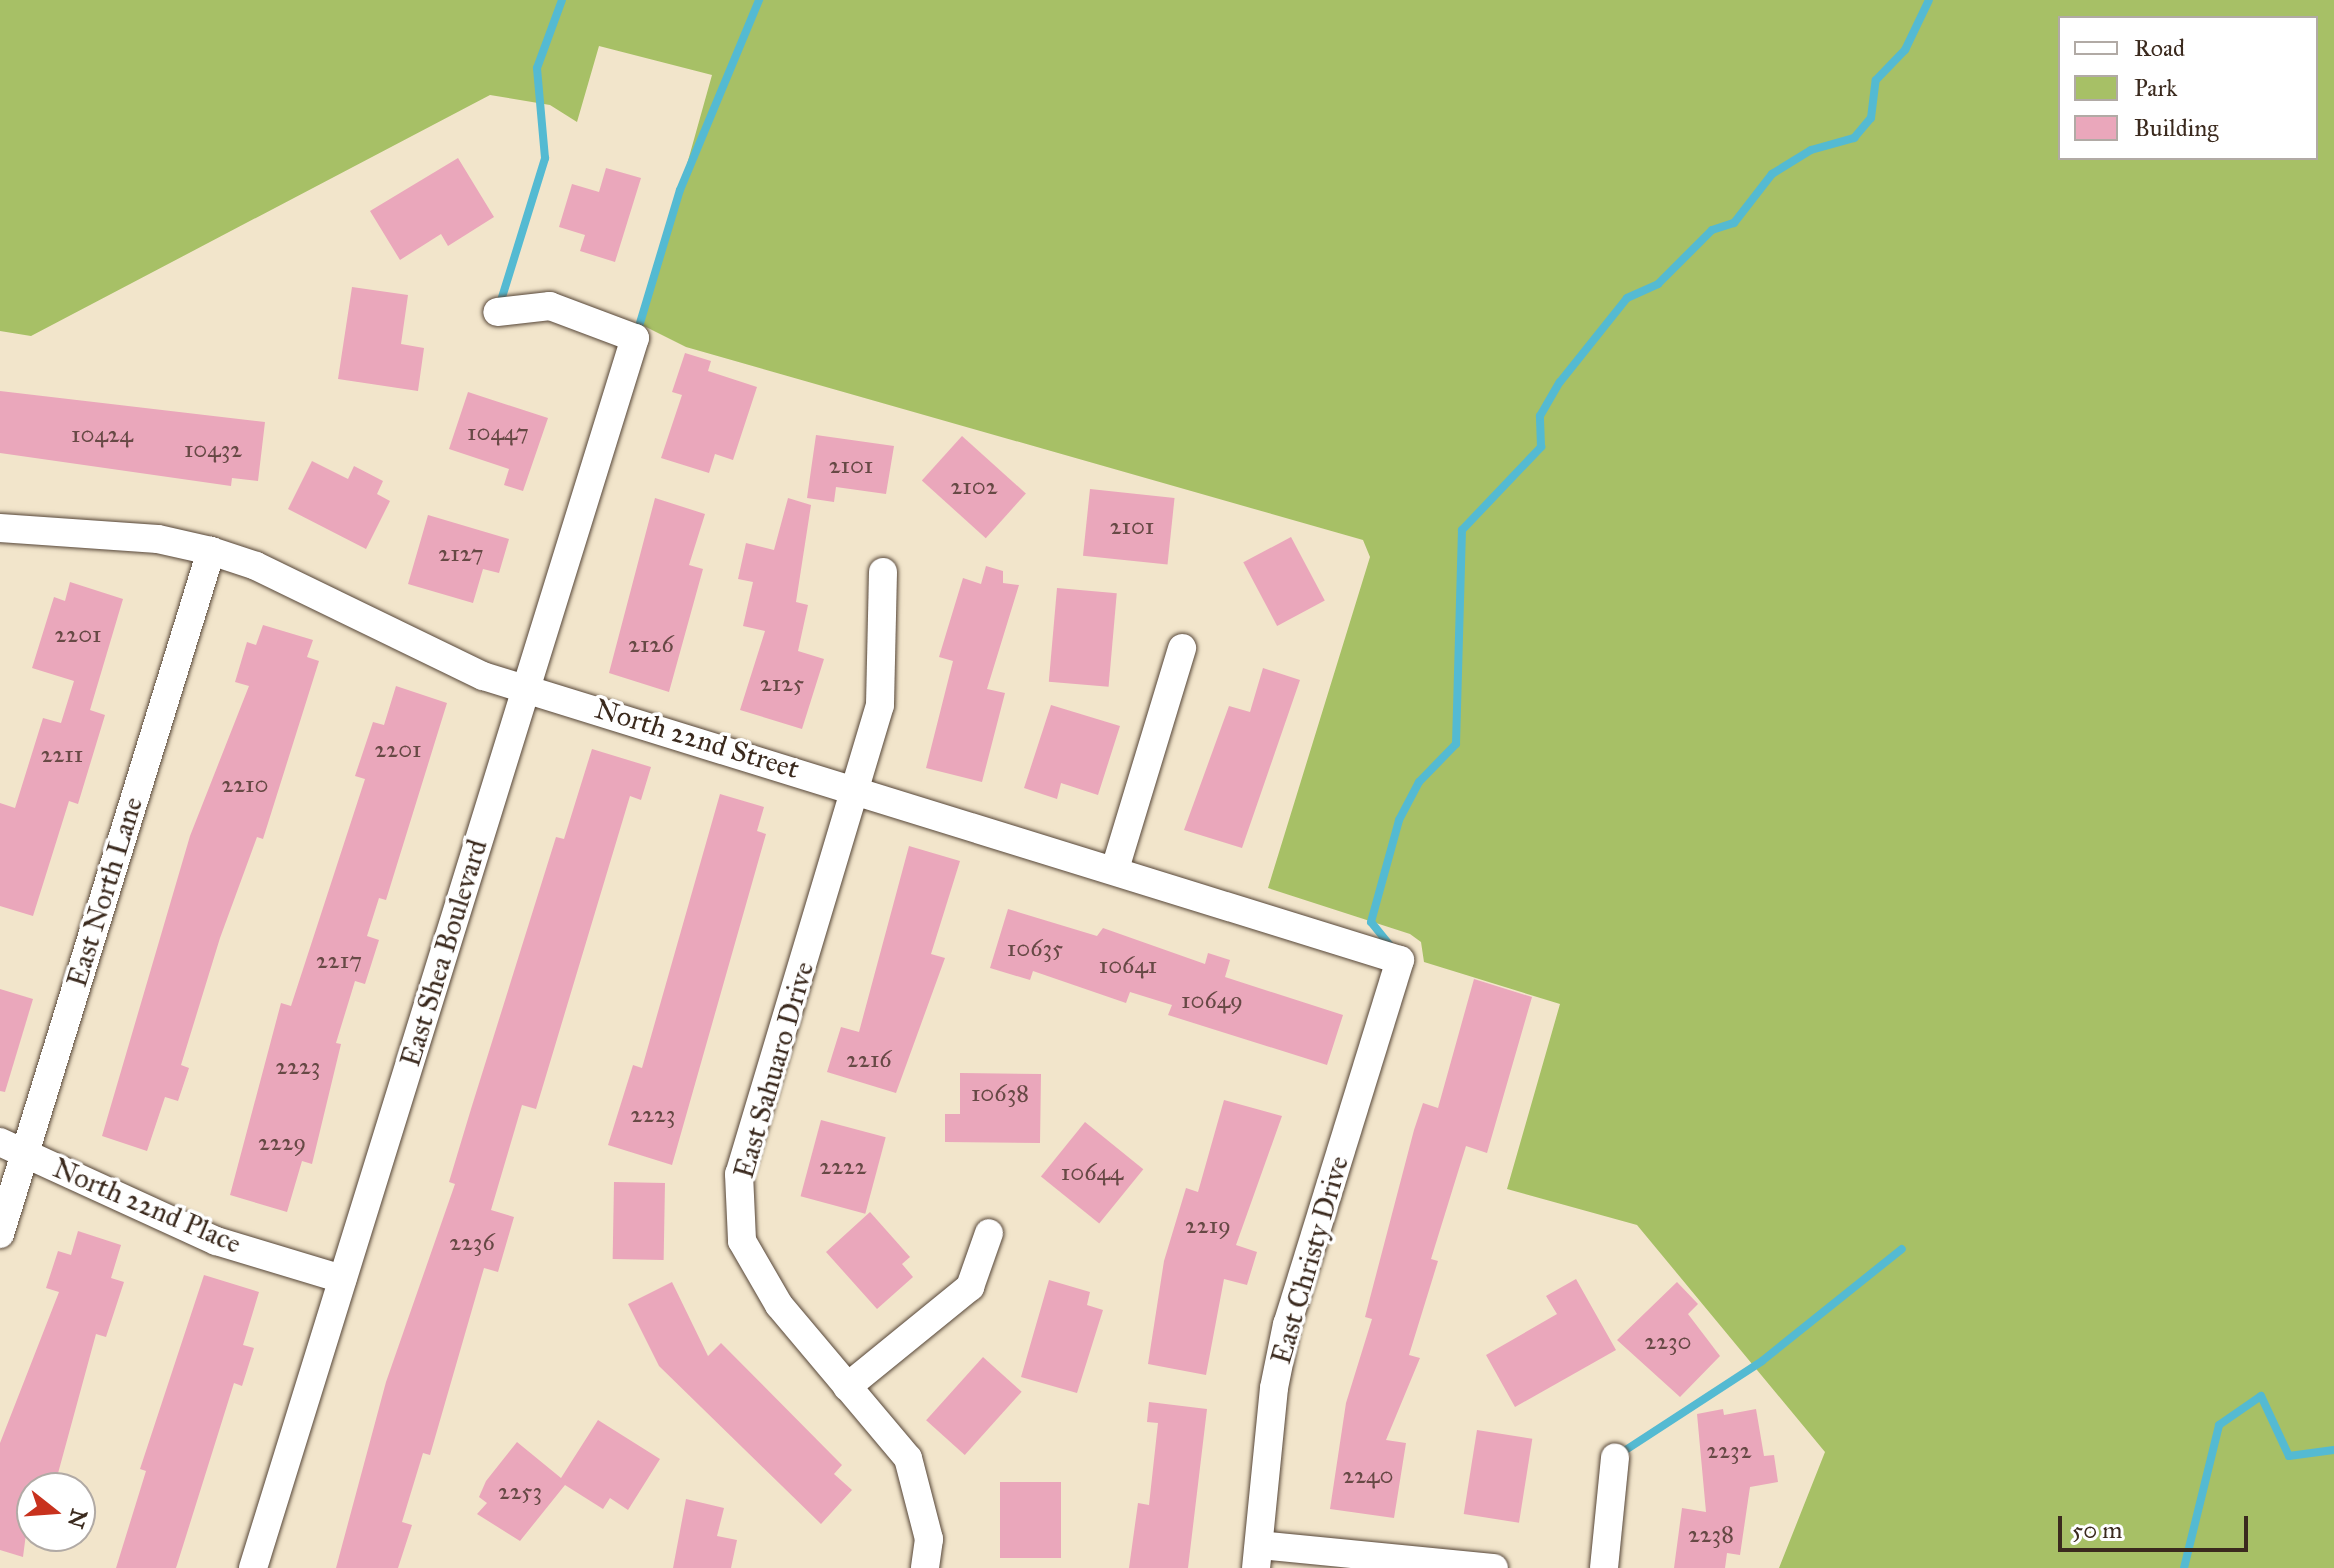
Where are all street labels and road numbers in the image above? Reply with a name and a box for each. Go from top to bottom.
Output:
street label: North 22nd Street [591,692,803,786]
street label: East North Lane [60,793,150,991]
street label: East Shea Boulevard [394,835,494,1071]
street label: East Sahuaro Drive [727,958,821,1182]
street label: North 22nd Place [48,1151,246,1261]
street label: East Christy Drive [1264,1152,1356,1368]

